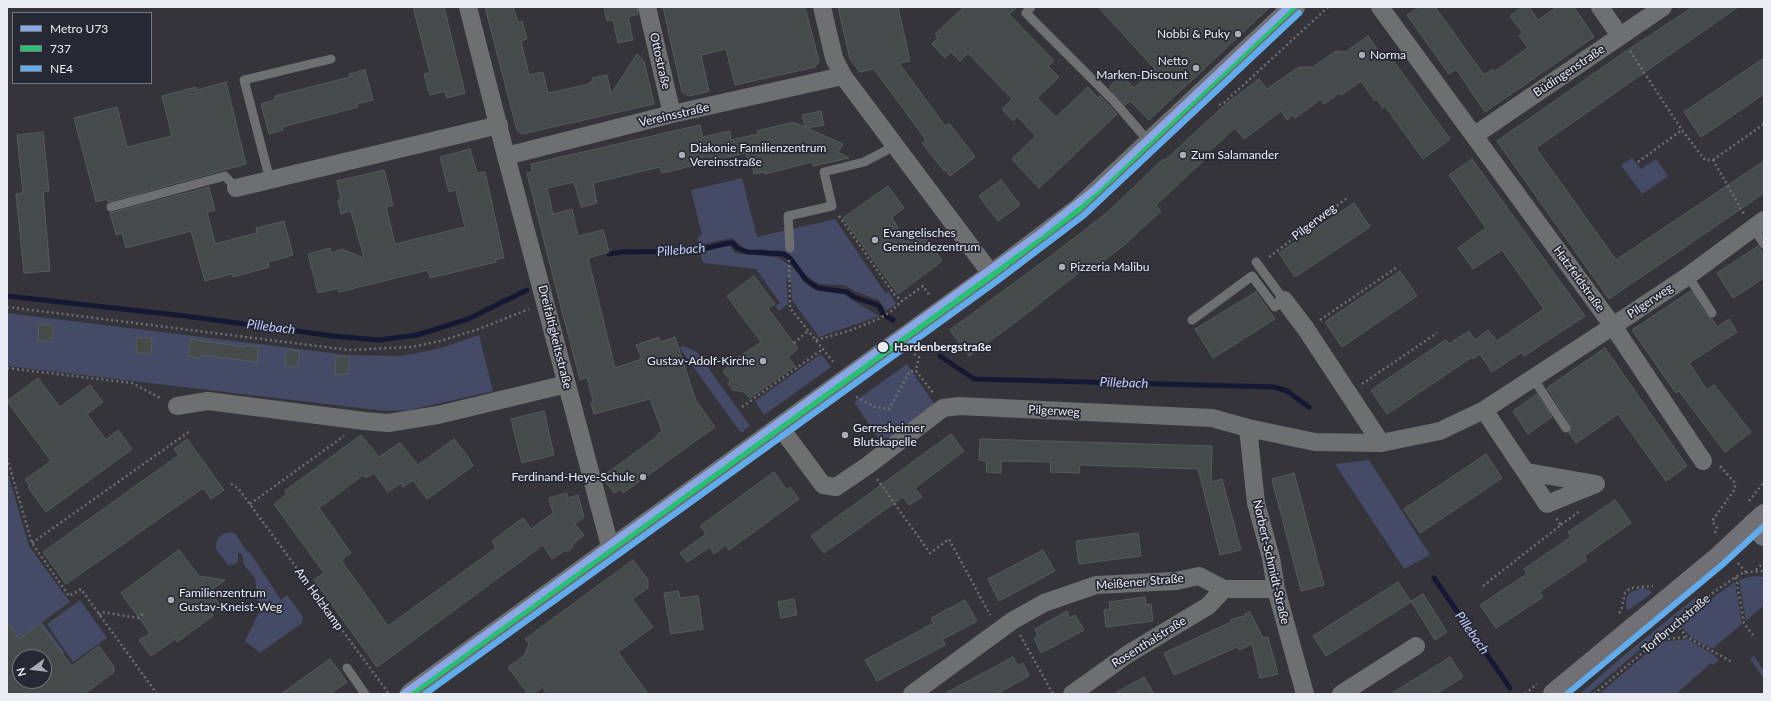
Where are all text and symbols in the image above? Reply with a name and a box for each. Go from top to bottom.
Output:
legend [12,12,152,84]
text: Metro U73 [50,21,108,36]
place label: Nobbi & Puky [1157,27,1230,41]
marker: Nobbi & Puky [1233,29,1243,39]
street label: Ottostraße [647,31,673,91]
text: 737 [50,41,71,56]
street label: Büdingenstraße [1531,42,1607,100]
place label: Norma [1370,48,1406,62]
marker: Norma [1357,50,1367,60]
place label: Netto Marken-Discount [1096,54,1188,82]
text: NE4 [50,61,73,76]
marker: Netto Marken-Discount [1191,63,1201,73]
street label: Vereinsstraße [637,100,711,130]
place label: Diakonie Familienzentrum Vereinsstraße [690,141,826,169]
place label: Zum Salamander [1191,148,1279,162]
marker: Diakonie Familienzentrum Vereinsstraße [677,150,687,160]
marker: Zum Salamander [1178,150,1188,160]
street label: Pilgerweg [1289,201,1339,243]
place label: Evangelisches Gemeindezentrum [883,226,980,254]
marker: Evangelisches Gemeindezentrum [870,235,880,245]
water label: Pillebach [656,240,706,260]
street label: Hatzfeldstraße [1550,243,1608,315]
place label: Pizzeria Malibu [1070,260,1149,274]
marker: Pizzeria Malibu [1057,262,1067,272]
street label: Pilgerweg [1625,281,1675,321]
street label: Dreifaltigkeitsstraße [535,284,575,390]
water label: Pillebach [246,316,296,338]
marker: Hardenbergstraße [876,340,890,354]
place label: Hardenbergstraße [894,340,991,354]
place label: Gustav-Adolf-Kirche [647,354,755,368]
marker: Gustav-Adolf-Kirche [758,356,768,366]
water label: Pillebach [1099,374,1149,392]
street label: Pilgerweg [1028,402,1080,420]
place label: Gerresheimer Blutskapelle [853,421,925,449]
marker: Gerresheimer Blutskapelle [840,430,850,440]
place label: Ferdinand-Heye-Schule [511,470,635,484]
marker: Ferdinand-Heye-Schule [638,472,648,482]
street label: Norbert-Schmidt-Straße [1250,498,1292,626]
street label: Am Holzkamp [292,565,346,633]
street label: Meißener Straße [1096,571,1184,593]
place label: Familienzentrum Gustav-Kneist-Weg [179,586,282,614]
street label: Torfbruchstraße [1639,591,1713,657]
marker: Familienzentrum Gustav-Kneist-Weg [166,595,176,605]
water label: Pillebach [1452,609,1492,657]
street label: Rosenthalstraße [1109,613,1189,671]
north arrow [12,649,52,689]
text: N [14,666,28,678]

